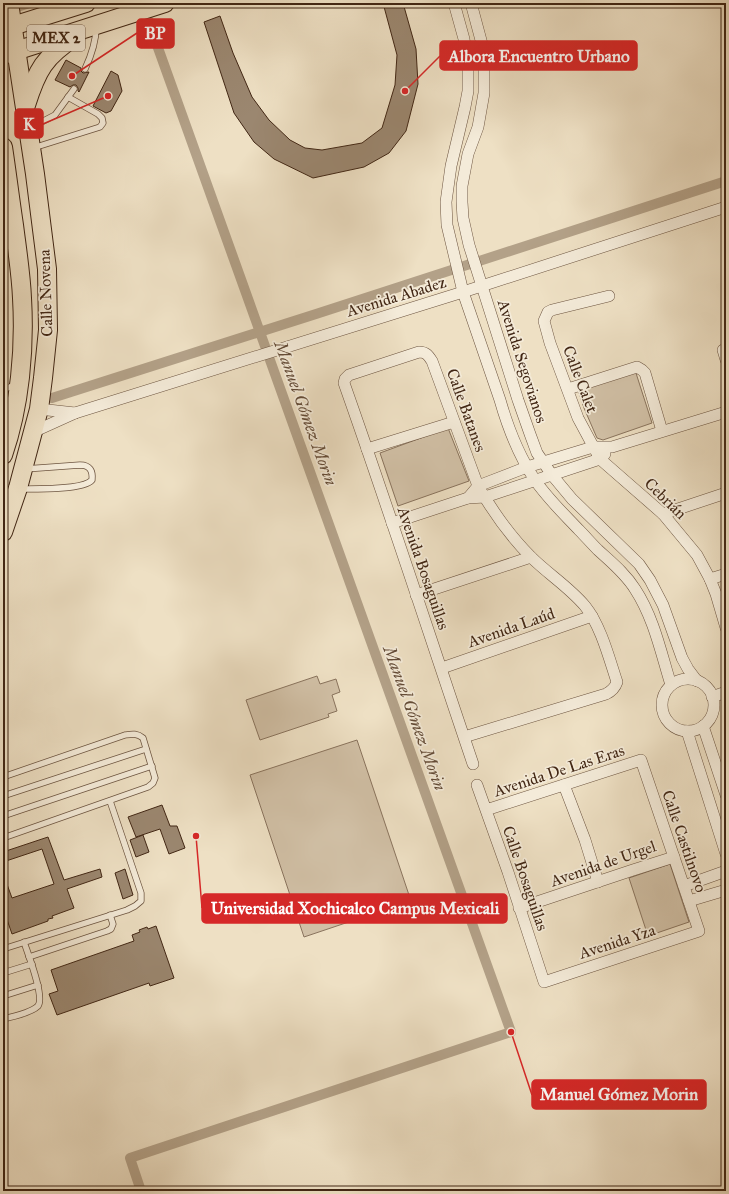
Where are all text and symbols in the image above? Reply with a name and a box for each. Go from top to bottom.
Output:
callout: BP [137,19,174,48]
text: BP [145,23,166,44]
road number: MEX 2 [27,25,85,51]
callout: Albora Encuentro Urbano [440,41,637,70]
text: Albora Encuentro Urbano [447,46,630,67]
callout: K [15,109,43,138]
text: K [23,114,36,135]
street label: Calle Novena [34,249,57,337]
street label: Avenida Abadez [343,272,449,321]
street label: Avenida Segovianos [492,296,551,426]
water label: Manuel Gómez Morin [269,336,342,488]
street label: Calle Calet [559,343,602,416]
street label: Calle Batanes [443,366,490,455]
street label: Cebrián [641,474,691,523]
street label: Avenida Bosaguillas [392,503,454,633]
street label: Avenida Laúd [464,604,557,652]
water label: Manuel Gómez Morin [378,641,451,793]
street label: Avenida De Las Eras [491,740,627,801]
street label: Calle Castilnovo [658,788,711,895]
street label: Calle Bosaguillas [498,823,552,934]
street label: Avenida de Urgel [547,836,659,892]
callout: Universidad Xochicalco Campus Mexicali [202,894,507,923]
text: Universidad Xochicalco Campus Mexicali [211,898,500,919]
street label: Avenida Yza [576,920,658,963]
callout: Manuel Gómez Morin [532,1080,706,1109]
text: Manuel Gómez Morin [540,1084,699,1105]

